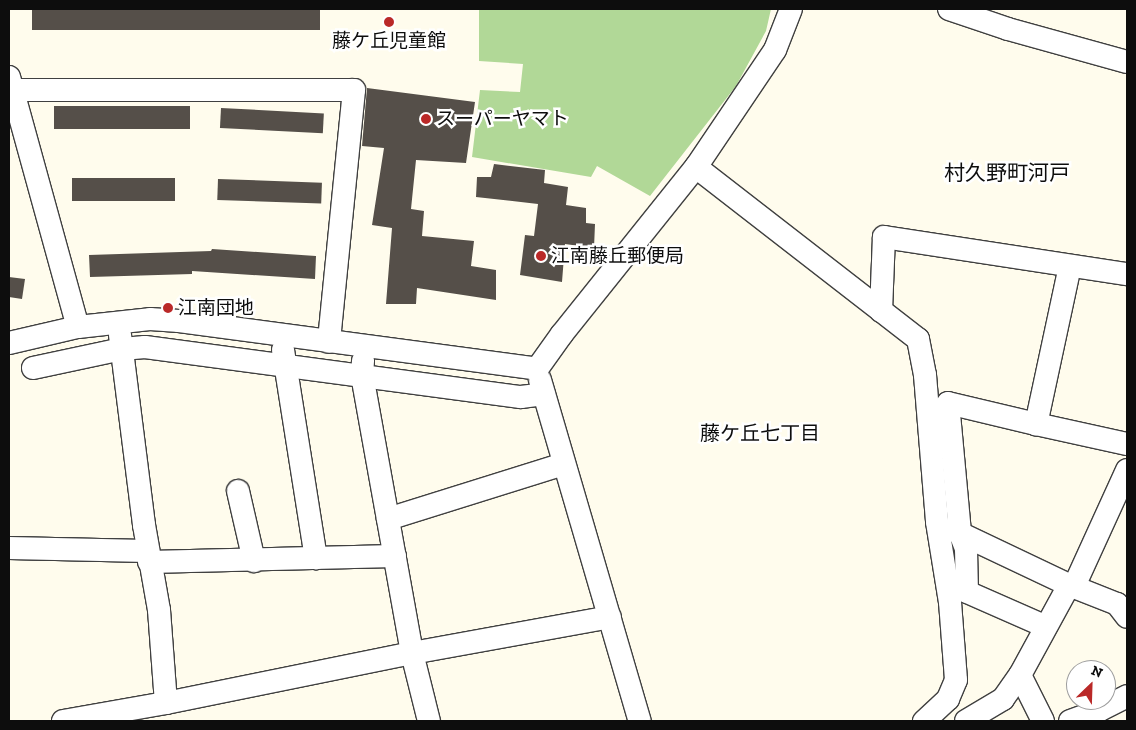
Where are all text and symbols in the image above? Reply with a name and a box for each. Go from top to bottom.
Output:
marker: 藤ケ丘児童館 [383,16,395,28]
place label: 藤ケ丘児童館 [332,30,446,52]
place label: スーパーヤマト [436,108,569,130]
marker: スーパーヤマト [420,113,432,125]
district label: 村久野町河戸 [944,160,1070,186]
place label: 江南藤丘郵便局 [551,245,684,267]
marker: 江南藤丘郵便局 [535,250,547,262]
place label: 江南団地 [178,297,254,319]
marker: 江南団地 [162,302,174,314]
district label: 藤ケ丘七丁目 [700,421,820,445]
north arrow [1066,660,1116,710]
text: N [1089,662,1105,682]

